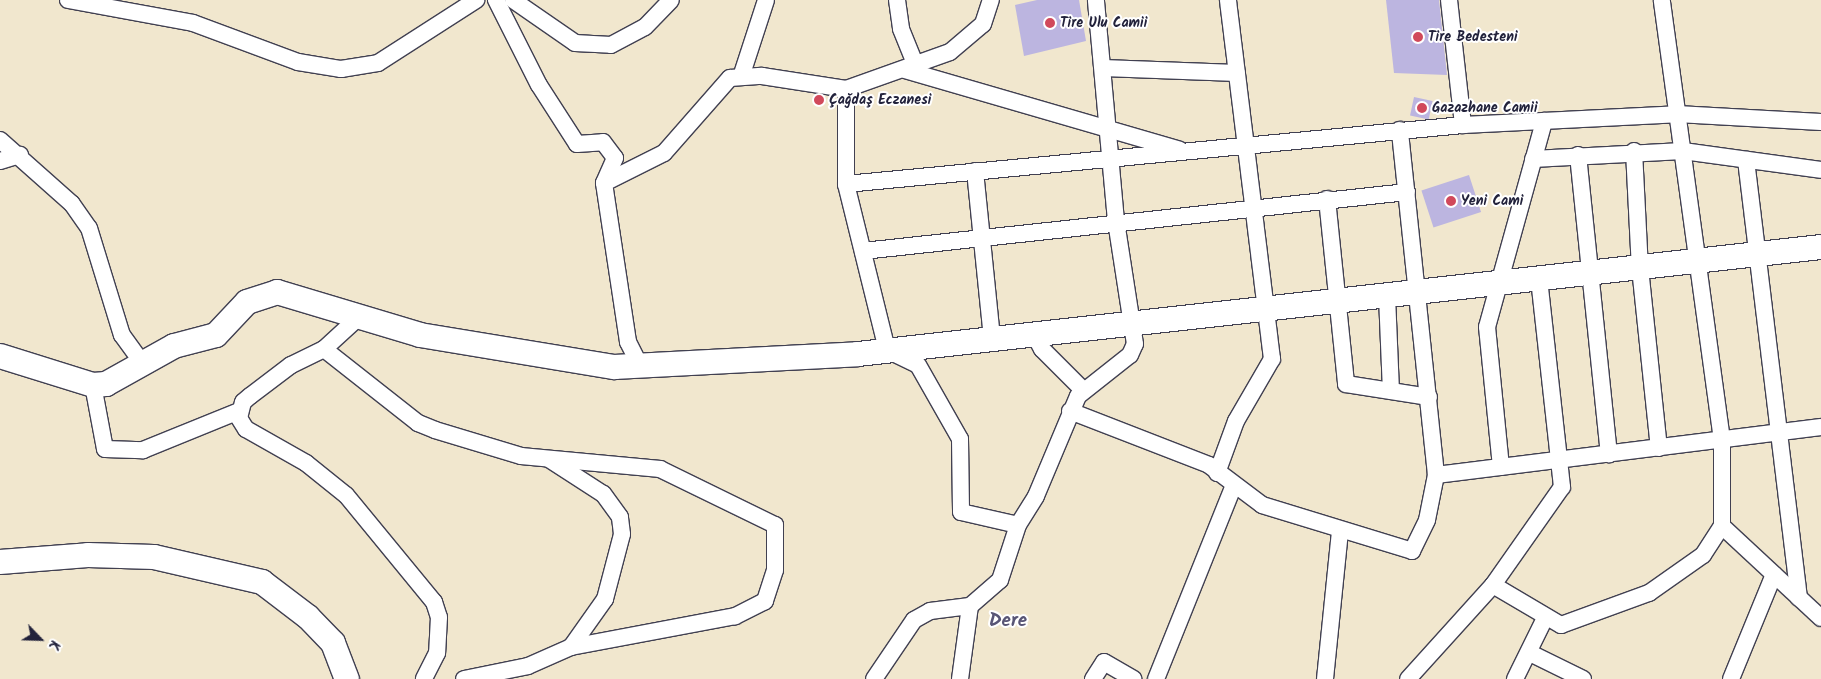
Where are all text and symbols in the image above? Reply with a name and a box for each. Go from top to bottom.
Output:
place label: Tire Ulu Camii [1060,15,1147,31]
marker: Tire Ulu Camii [1044,17,1056,29]
place label: Tire Bedesteni [1428,29,1518,45]
marker: Tire Bedesteni [1412,31,1424,43]
place label: Çağdaş Eczanesi [829,92,931,108]
marker: Çağdaş Eczanesi [813,94,825,106]
place label: Gazazhane Camii [1432,100,1538,116]
marker: Gazazhane Camii [1416,102,1428,114]
place label: Yeni Cami [1461,193,1523,209]
marker: Yeni Cami [1445,195,1457,207]
district label: Dere [989,611,1027,633]
north arrow [15,614,65,664]
text: K [42,637,65,653]

